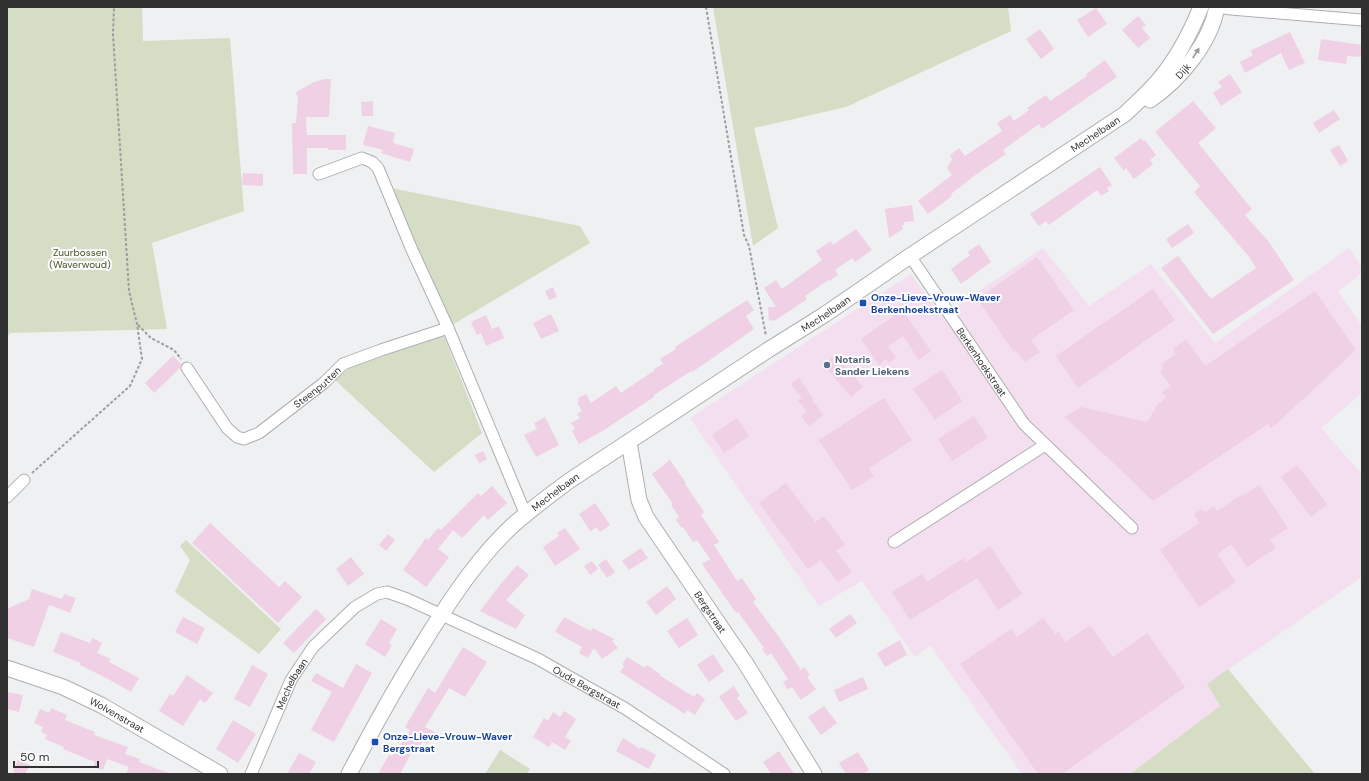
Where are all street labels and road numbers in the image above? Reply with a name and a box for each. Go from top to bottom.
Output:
street label: Dijk [1172,60,1193,81]
street label: Mechelbaan [1068,113,1123,155]
street label: Mechelbaan [798,292,853,334]
street label: Berkenhoekstraat [954,325,1010,399]
street label: Steenputten [291,363,344,411]
street label: Mechelbaan [529,470,582,514]
street label: Bergstraat [692,588,729,635]
street label: Mechelbaan [273,655,310,711]
street label: Oude Bergstraat [551,662,623,711]
street label: Wolvenstraat [88,694,147,735]

